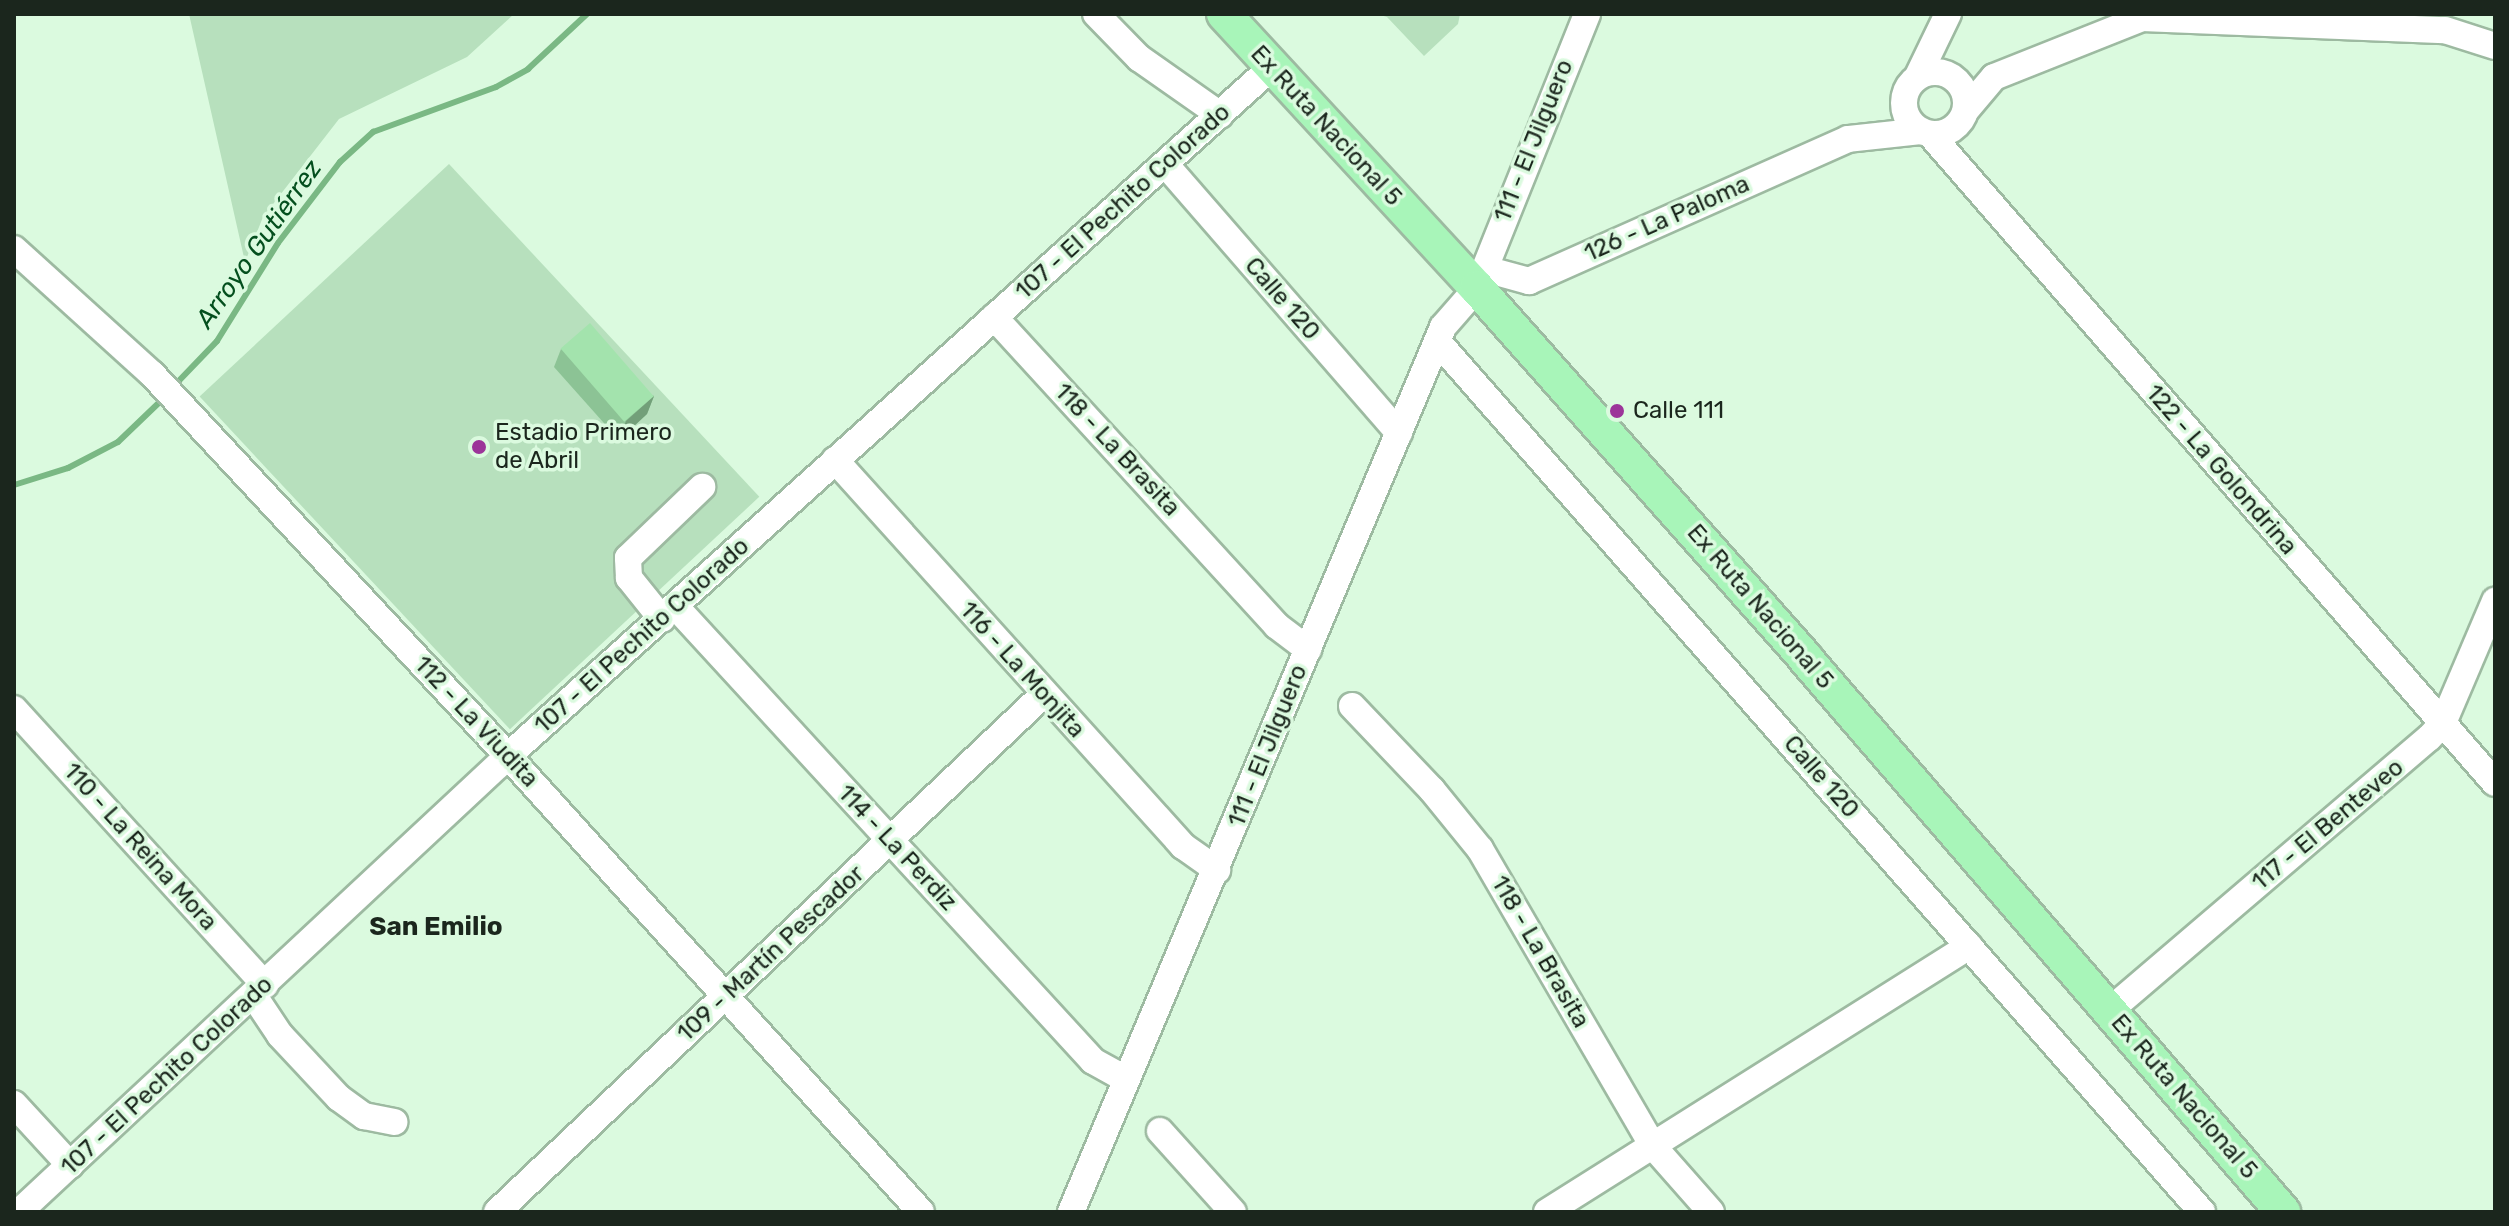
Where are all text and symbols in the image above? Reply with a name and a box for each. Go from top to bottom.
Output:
street label: Ex Ruta Nacional 5 [1244,40,1408,212]
street label: 111 - El Jilguero [1488,56,1580,226]
street label: 107 - El Pechito Colorado [1010,98,1236,306]
water label: Arroyo Gutiérrez [189,154,329,334]
street label: 126 - La Paloma [1580,170,1754,268]
street label: Calle 120 [1238,252,1326,346]
street label: 118 - La Brasita [1048,378,1186,522]
street label: 122 - La Golondrina [2139,379,2303,561]
place label: Calle 111 [1633,397,1724,425]
marker: Calle 111 [1608,402,1626,420]
place label: Estadio Primero de Abril [495,419,672,475]
marker: Estadio Primero de Abril [470,438,488,456]
street label: Ex Ruta Nacional 5 [1681,519,1839,695]
street label: 107 - El Pechito Colorado [529,532,755,740]
street label: 116 - La Monjita [953,596,1091,744]
street label: 112 - La Viudita [408,650,544,794]
street label: 111 - El Jilguero [1222,661,1314,831]
street label: Calle 120 [1777,730,1865,824]
street label: 117 - El Benteveo [2246,753,2410,897]
street label: 110 - La Reina Mora [57,757,223,937]
street label: 114 - La Perdiz [831,779,963,917]
street label: 109 - Martín Pescador [672,860,870,1048]
street label: 118 - La Brasita [1485,871,1595,1033]
district label: San Emilio [369,911,503,943]
street label: 107 - El Pechito Colorado [55,971,279,1181]
street label: Ex Ruta Nacional 5 [2105,1009,2263,1185]

